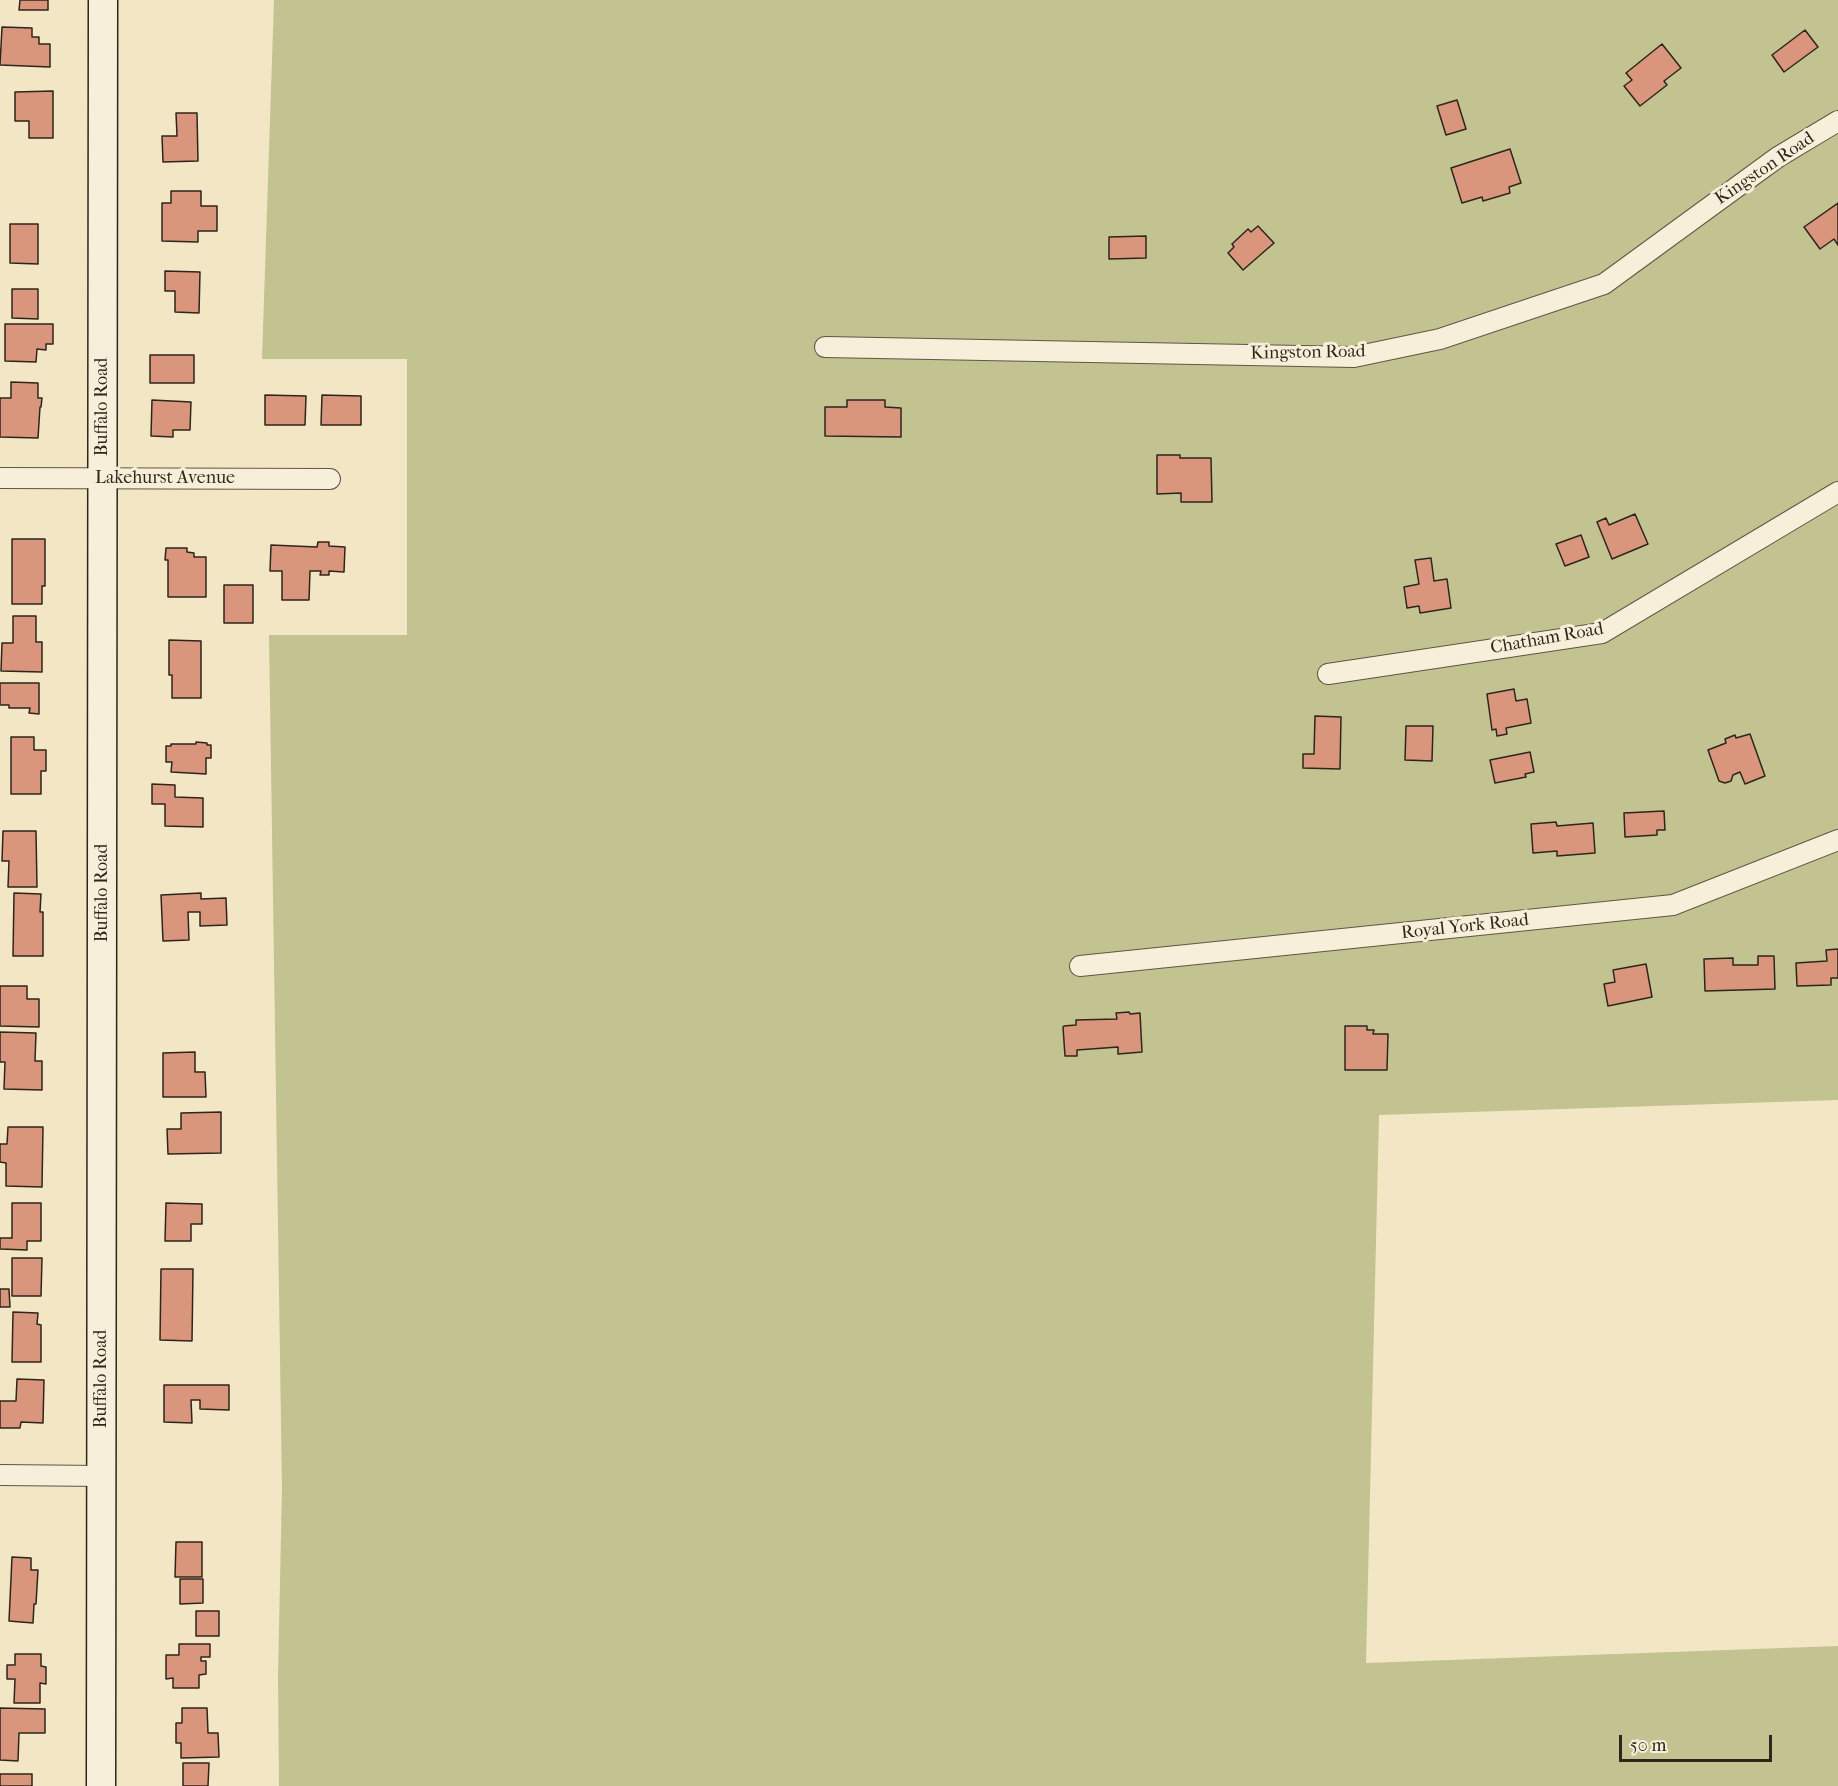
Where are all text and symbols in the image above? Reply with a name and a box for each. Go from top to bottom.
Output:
street label: Kingston Road [1711,128,1819,210]
street label: Kingston Road [1250,341,1366,365]
street label: Buffalo Road [92,358,114,456]
street label: Lakehurst Avenue [95,468,235,490]
street label: Chatham Road [1489,618,1605,660]
street label: Buffalo Road [92,844,114,942]
street label: Royal York Road [1400,910,1530,944]
street label: Buffalo Road [91,1330,113,1428]
scale bar [1622,1723,1775,1761]
text: 50 m [1630,1735,1666,1756]

